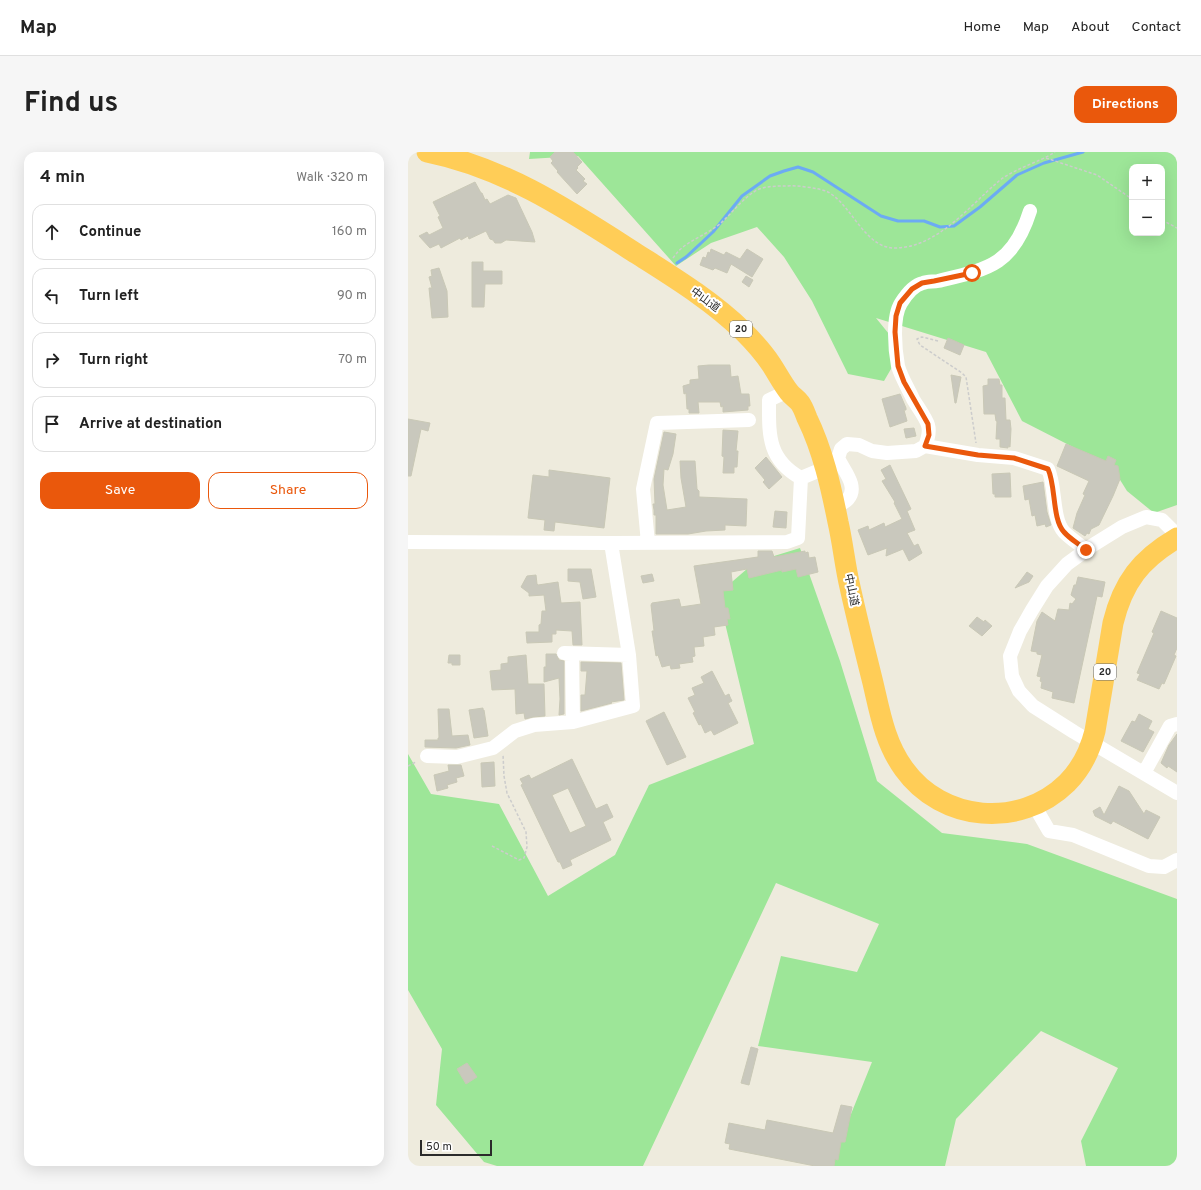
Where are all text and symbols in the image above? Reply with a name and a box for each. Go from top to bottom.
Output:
text: Map [20,16,57,40]
text: Home [964,19,1001,36]
text: Map [1023,19,1049,36]
text: About [1071,19,1110,36]
text: Contact [1132,19,1181,36]
text: Find us [24,86,118,122]
button: Directions [1074,86,1177,123]
map controls [1129,164,1165,236]
button: + [1129,164,1165,200]
text: 4 min [40,167,85,189]
text: Walk · 320 m [296,170,368,186]
button: − [1129,200,1165,236]
icon: ahead [41,221,63,243]
text: Continue [79,223,141,242]
text: 160 m [332,224,367,240]
route start [963,264,981,282]
icon: left [41,285,63,307]
street label: 中山道 [688,285,722,315]
text: Turn left [79,287,139,306]
text: 90 m [337,288,367,304]
road number: 20 [730,321,752,337]
icon: right [41,349,63,371]
text: Turn right [79,351,148,370]
text: 70 m [338,352,367,368]
icon: arrive [41,413,63,435]
text: Arrive at destination [79,415,222,434]
button: Save [40,472,200,509]
button: Share [208,472,368,509]
route end [1077,541,1095,559]
street label: 中山道 [841,572,861,608]
road number: 20 [1094,664,1116,680]
scale bar [420,1138,492,1157]
text: 50 m [426,1140,452,1154]

